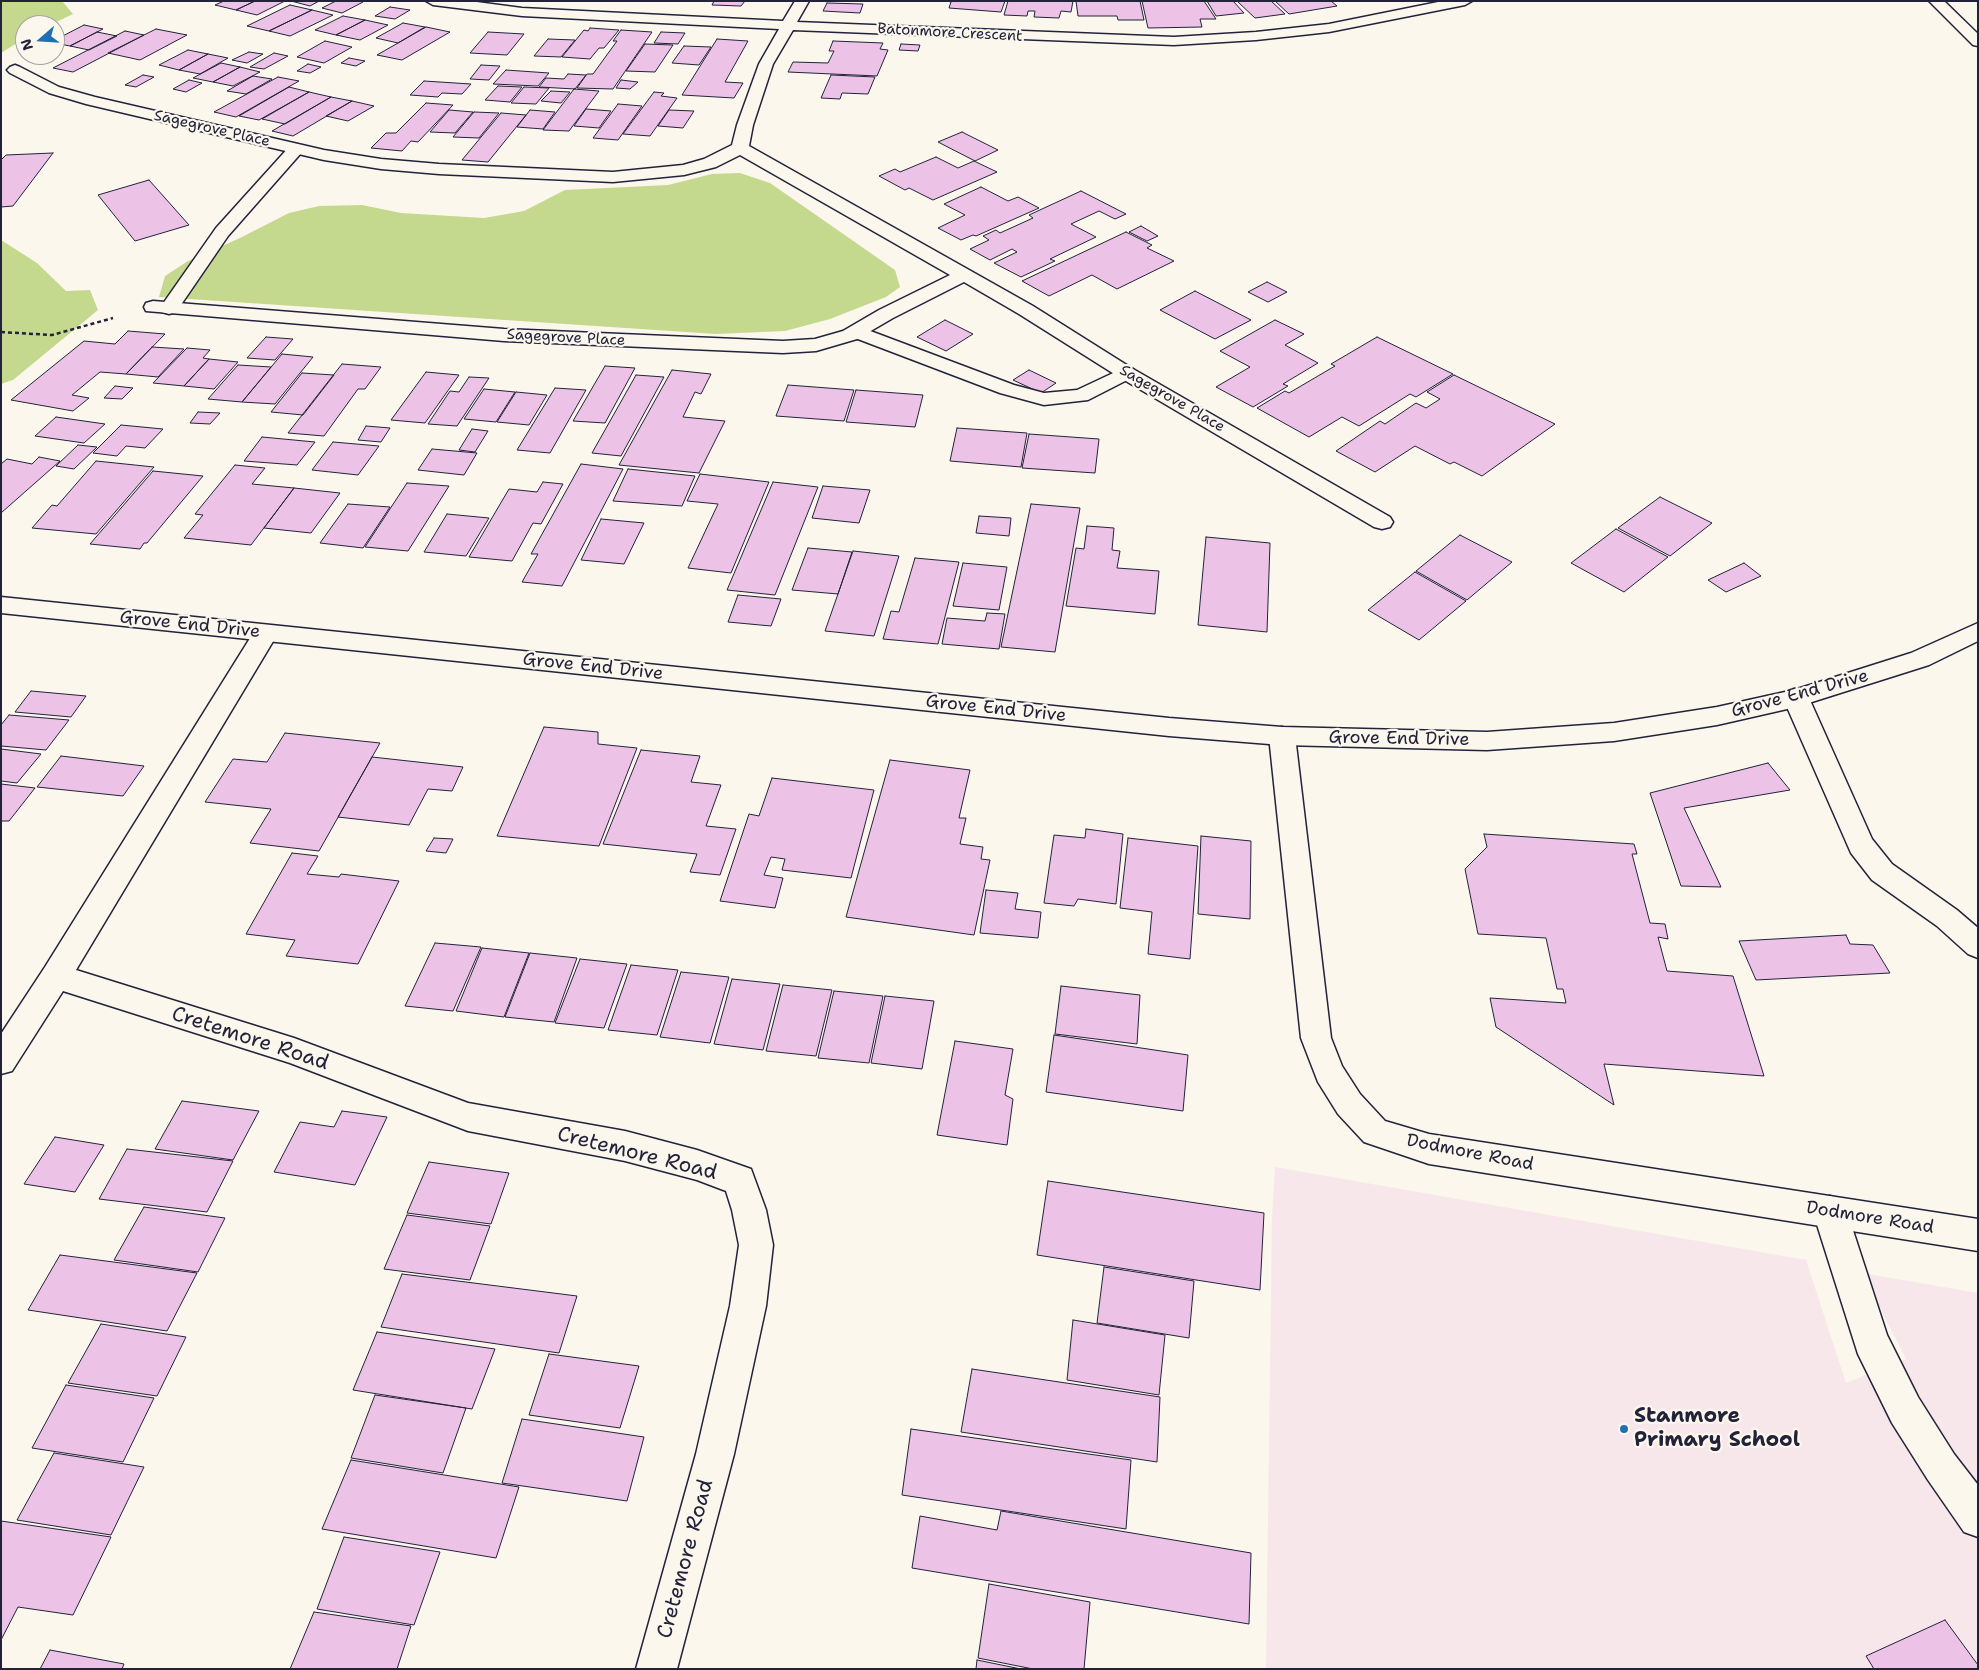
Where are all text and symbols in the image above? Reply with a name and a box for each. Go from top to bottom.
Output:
north arrow [15,15,65,65]
street label: Batonmore Crescent [877,20,1023,46]
text: N [16,36,37,53]
street label: Sagegrove Place [152,107,272,151]
street label: Sagegrove Place [506,326,626,350]
street label: Sagegrove Place [1116,362,1228,436]
street label: Grove End Drive [119,607,261,643]
street label: Grove End Drive [522,649,664,685]
street label: Grove End Drive [1729,665,1871,723]
street label: Grove End Drive [925,691,1067,727]
street label: Grove End Drive [1328,727,1470,751]
street label: Cretemore Road [168,1002,332,1076]
street label: Cretemore Road [555,1122,719,1186]
street label: Dodmore Road [1405,1130,1535,1176]
street label: Dodmore Road [1805,1197,1935,1239]
place label: Stanmore Primary School [1634,1404,1800,1454]
marker: Stanmore Primary School [1618,1423,1630,1435]
street label: Cretemore Road [653,1477,719,1641]

